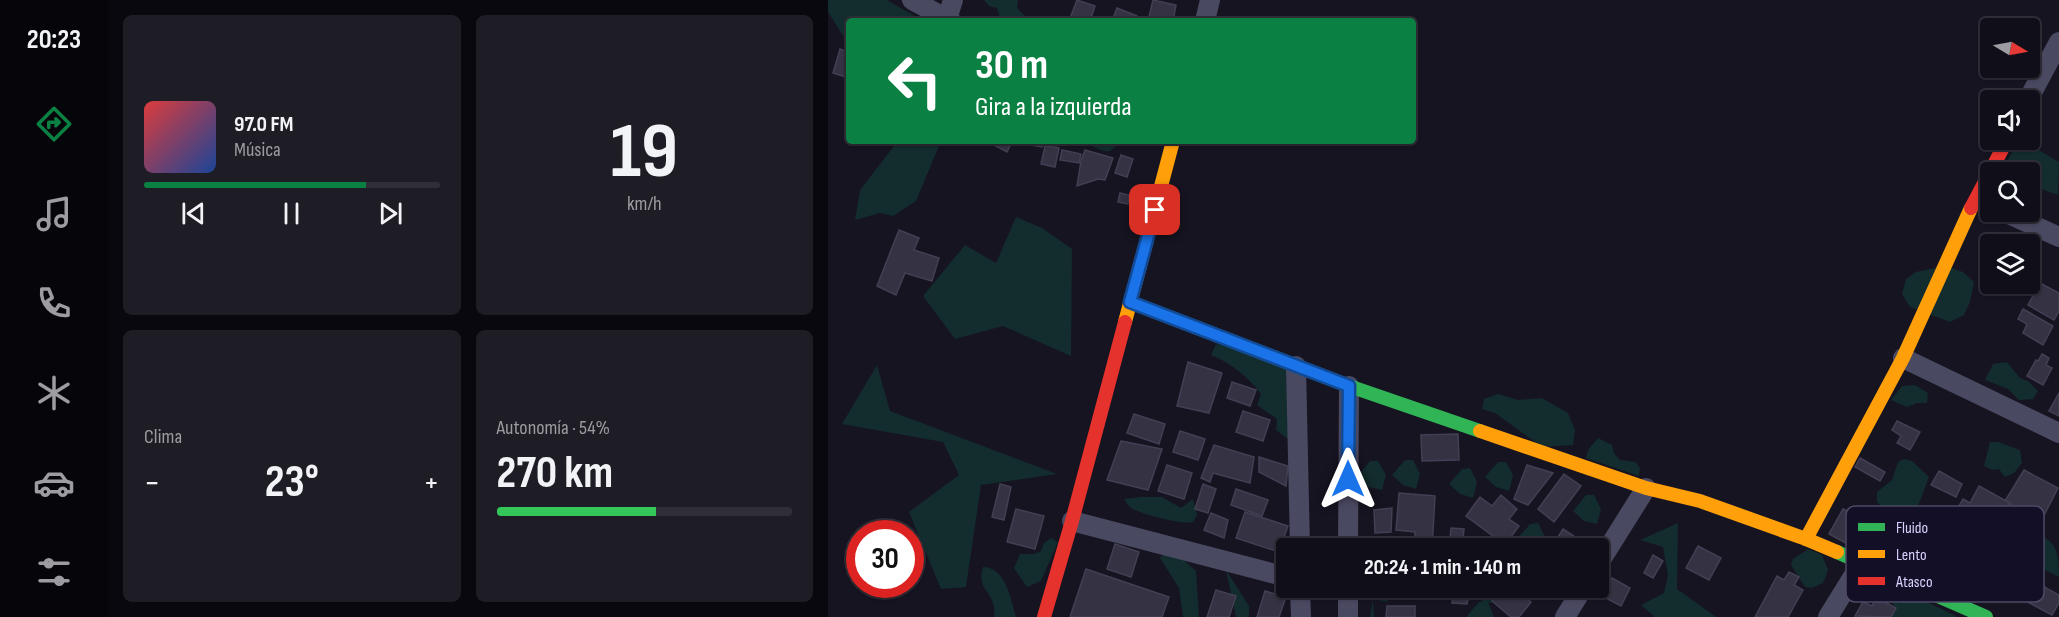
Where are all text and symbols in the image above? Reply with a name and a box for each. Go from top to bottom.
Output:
north arrow [1980,18,2040,78]
map controls [1980,18,2040,294]
text: 20:23 [27,24,81,56]
text: 30 m [975,40,1048,91]
icon: left [876,42,954,120]
button: sound [1980,90,2040,150]
text: Gira a la izquierda [975,91,1132,123]
icon: directions [33,103,75,145]
text: 19 [610,106,678,199]
text: 97.0 FM [234,111,294,138]
text: Música [234,138,281,162]
button: search [1980,162,2040,222]
pin [1129,184,1180,235]
text: km/h [627,192,662,216]
icon: music [33,193,75,235]
icon: arrive [1138,193,1171,226]
icon: previous [177,197,210,230]
icon: pause [275,197,308,230]
icon: next [374,197,407,230]
button: layers [1980,234,2040,294]
icon: phone [33,282,75,324]
icon: climate [33,372,75,414]
text: Autonomía · 54% [497,416,610,440]
text: Clima [144,425,182,449]
text: 270 km [497,446,613,501]
position arrow [1316,447,1380,511]
text: 23° [265,455,319,510]
icon: car [33,462,75,504]
text: − [144,463,160,503]
text: + [423,463,439,503]
legend [1846,506,2044,602]
text: Fluido [1896,519,1928,538]
speed limit sign: 30 [846,520,924,598]
text: Lento [1896,546,1927,565]
icon: filters [33,551,75,593]
text: 20:24 · 1 min · 140 m [1364,554,1521,581]
text: Atasco [1895,573,1933,592]

